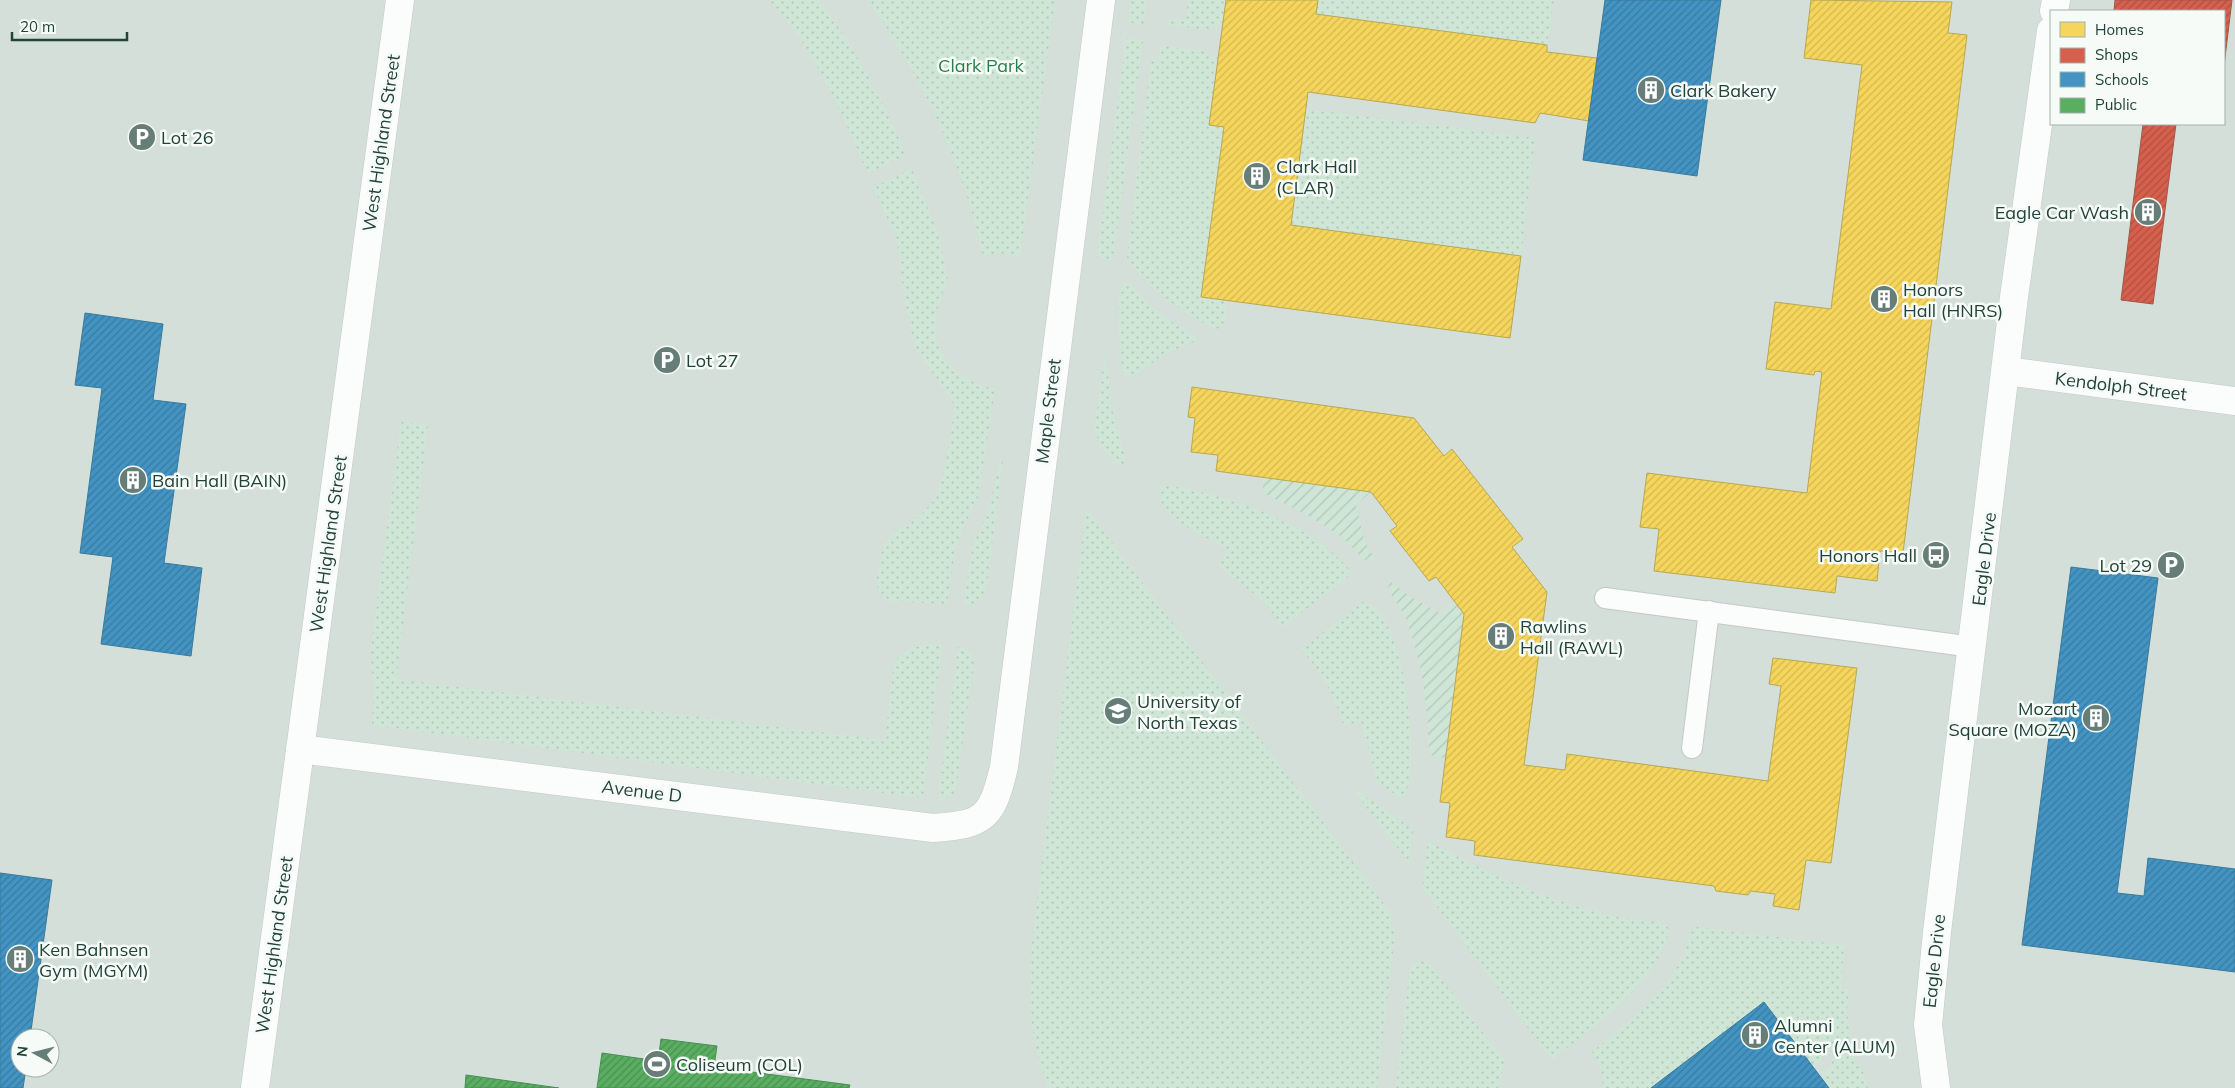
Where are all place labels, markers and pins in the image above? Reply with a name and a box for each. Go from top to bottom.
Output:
building icon: Clark Bakery [1636,75,1666,105]
place label: Clark Bakery [1670,79,1777,102]
parking icon: Lot 26 [127,122,157,152]
place label: Lot 26 [161,126,214,149]
place label: Clark Hall (CLAR) [1276,155,1357,199]
building icon: Clark Hall (CLAR) [1242,161,1272,191]
building icon: Eagle Car Wash [2133,197,2163,227]
place label: Eagle Car Wash [1995,201,2129,224]
place label: Honors Hall (HNRS) [1903,278,2003,322]
building icon: Honors Hall (HNRS) [1869,284,1899,314]
parking icon: Lot 27 [652,345,682,375]
place label: Lot 27 [686,349,739,372]
building icon: Bain Hall (BAIN) [118,465,148,495]
place label: Bain Hall (BAIN) [152,469,287,492]
bus stop icon: Honors Hall [1921,540,1951,570]
place label: Honors Hall [1819,544,1917,567]
parking icon: Lot 29 [2156,550,2186,580]
place label: Lot 29 [2099,554,2152,577]
place label: Rawlins Hall (RAWL) [1520,615,1624,659]
building icon: Rawlins Hall (RAWL) [1486,621,1516,651]
place label: University of North Texas [1137,690,1242,734]
school or university icon: University of North Texas [1103,696,1133,726]
place label: Mozart Square (MOZA) [1949,697,2077,741]
building icon: Mozart Square (MOZA) [2081,703,2111,733]
place label: Ken Bahnsen Gym (MGYM) [39,938,149,982]
building icon: Ken Bahnsen Gym (MGYM) [5,944,35,974]
place label: Alumni Center (ALUM) [1774,1014,1896,1058]
building icon: Alumni Center (ALUM) [1740,1020,1770,1050]
sports icon: Coliseum (COL) [642,1049,672,1079]
place label: Coliseum (COL) [676,1053,803,1076]

